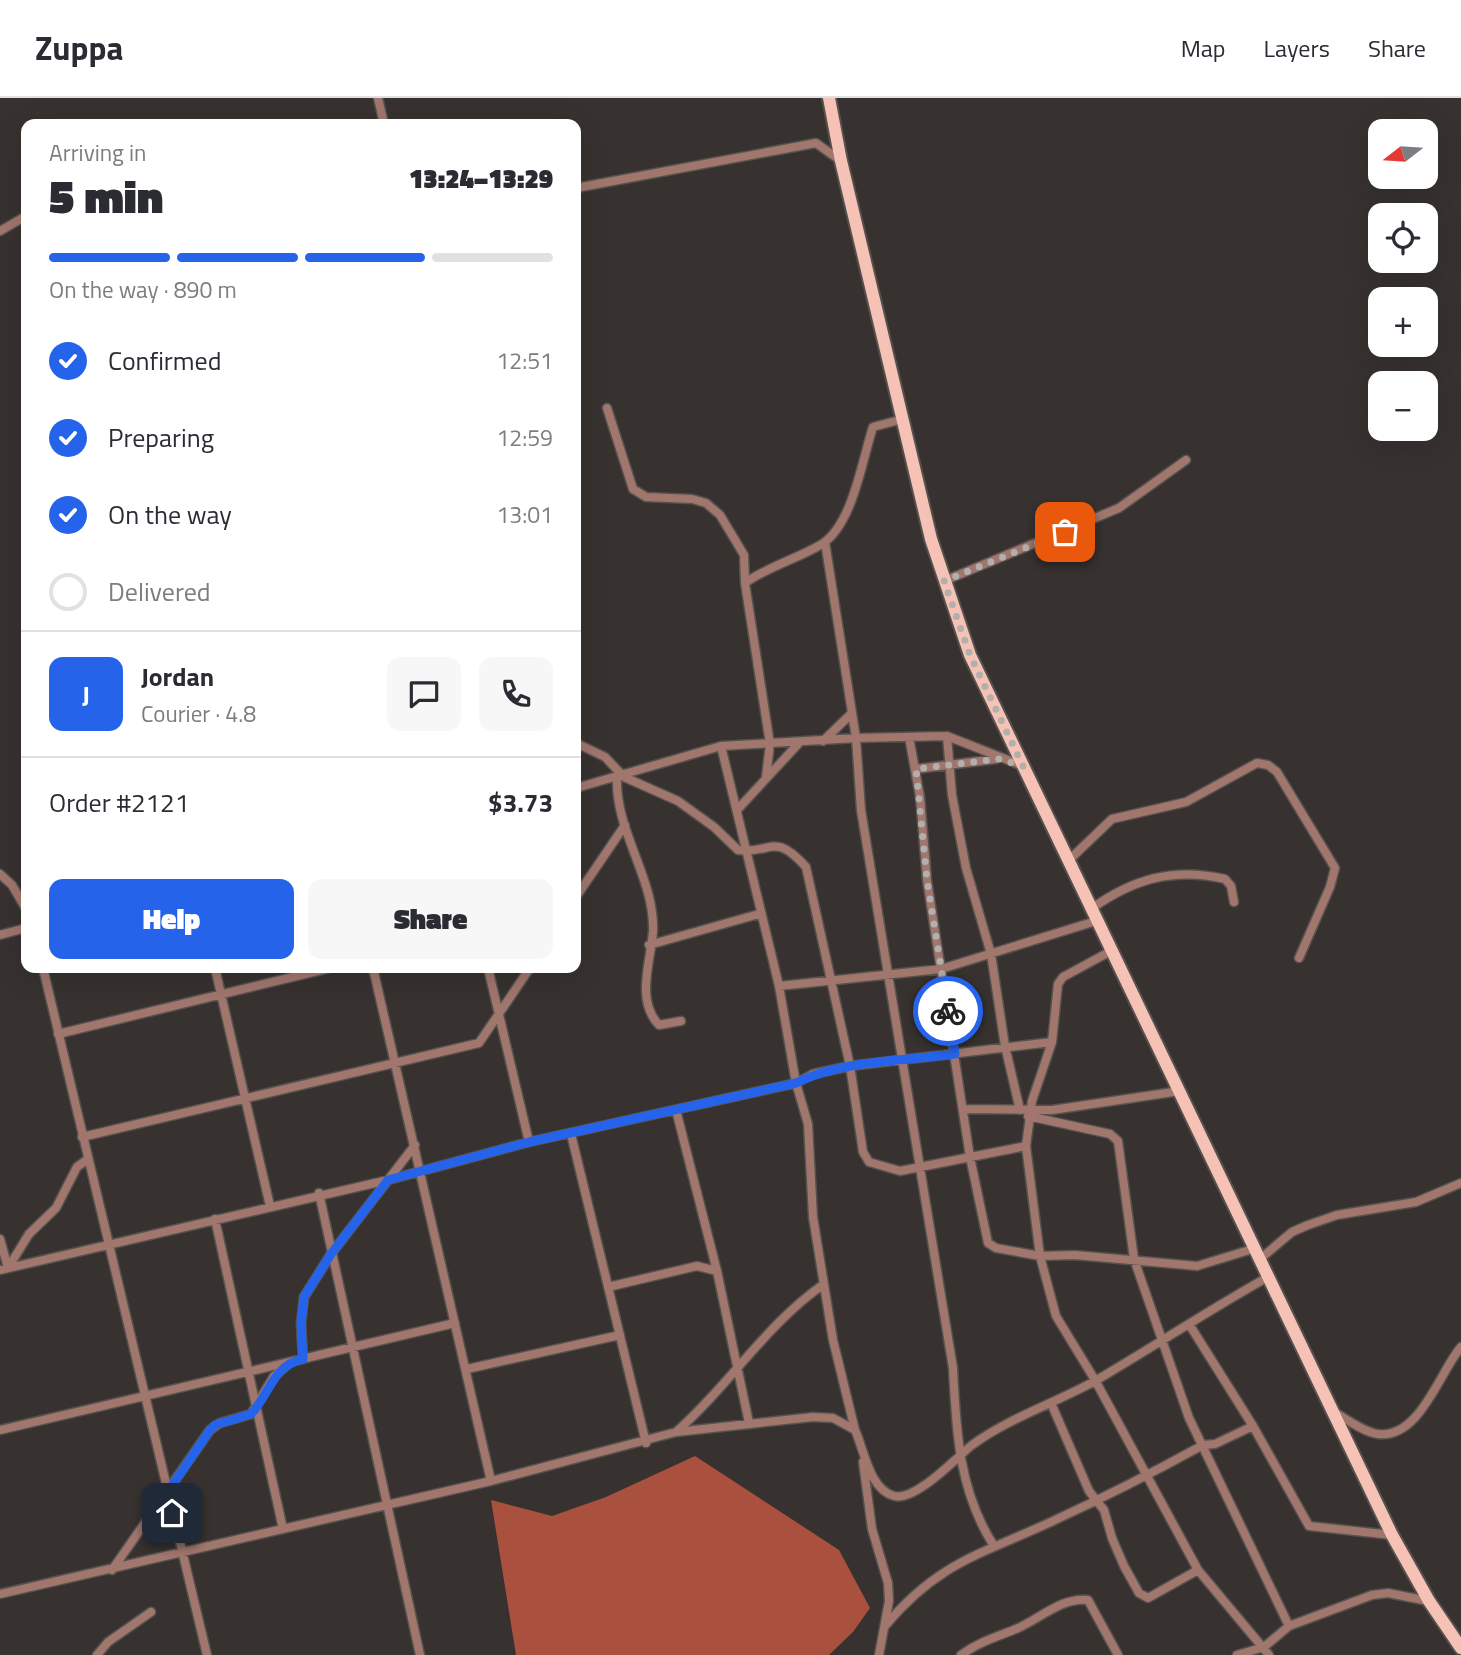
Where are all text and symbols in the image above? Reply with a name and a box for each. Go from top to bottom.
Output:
text: Zuppa [35,23,123,73]
text: Map [1181,30,1226,66]
text: Layers [1264,30,1330,66]
text: Share [1368,30,1426,66]
north arrow [1368,119,1438,189]
map controls [1368,119,1438,441]
text: Arriving in [49,135,146,170]
text: 13:24–13:29 [409,159,553,198]
text: 5 min [49,161,163,231]
button: locate [1368,203,1438,273]
text: On the way · 890 m [49,272,237,307]
button: + [1368,287,1438,357]
text: Confirmed [108,341,222,380]
icon: check [49,342,87,380]
text: 12:51 [496,343,553,378]
button: − [1368,371,1438,441]
text: Preparing [108,418,214,457]
icon: check [49,419,87,457]
text: 12:59 [496,420,553,455]
text: On the way [108,495,232,534]
icon: check [49,496,87,534]
text: 13:01 [496,497,553,532]
pin [1035,502,1095,562]
icon: bag [1046,513,1084,551]
text: Delivered [108,572,211,611]
text: Jordan [141,657,214,696]
button: chat [387,657,461,731]
button: phone [479,657,553,731]
text: J [82,675,90,714]
text: Courier · 4.8 [141,696,256,731]
text: Order #2121 [49,783,189,822]
text: $3.73 [488,783,553,822]
button: Help [49,879,294,959]
button: Share [308,879,553,959]
courier [913,976,983,1046]
icon: bike [929,992,967,1030]
pin [142,1483,202,1543]
icon: home [153,1494,191,1532]

